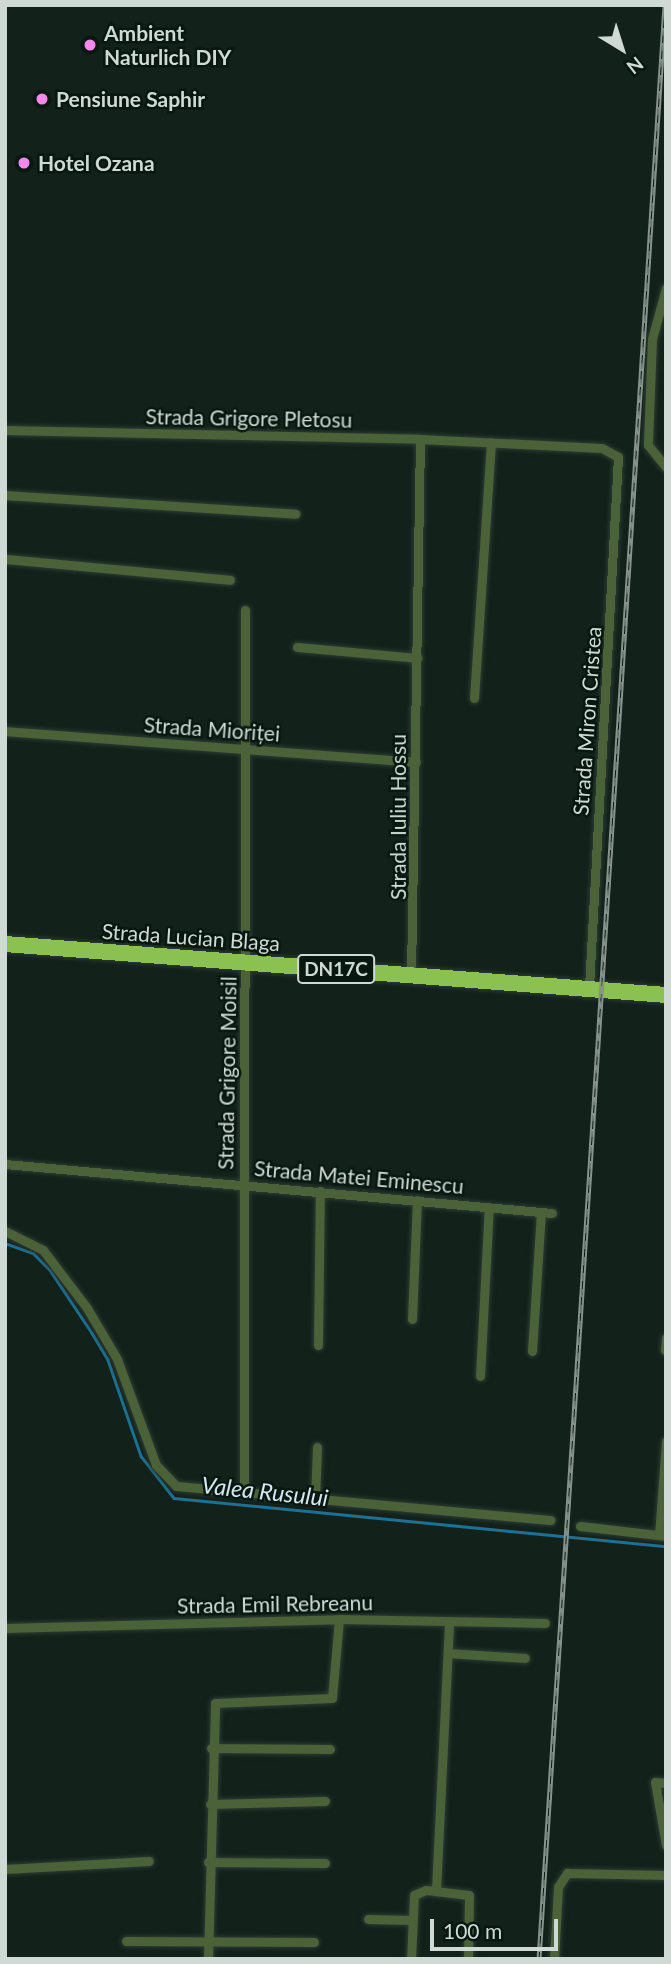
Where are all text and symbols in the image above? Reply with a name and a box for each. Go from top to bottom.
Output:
north arrow [587,14,657,84]
place label: Ambient Naturlich DIY [104,20,231,70]
marker: Ambient Naturlich DIY [82,37,98,53]
text: N [622,52,648,80]
place label: Pensiune Saphir [56,86,205,112]
marker: Pensiune Saphir [34,91,50,107]
place label: Hotel Ozana [38,150,155,176]
marker: Hotel Ozana [16,155,32,171]
street label: Strada Grigore Pletosu [145,404,353,432]
street label: Strada Miron Cristea [568,626,606,816]
street label: Strada Mioriței [143,712,281,746]
street label: Strada Iuliu Hossu [385,734,411,900]
street label: Strada Lucian Blaga [101,918,281,956]
road number: DN17C [296,953,376,984]
street label: Strada Grigore Moisil [213,976,241,1170]
street label: Strada Matei Eminescu [253,1155,465,1199]
water label: Valea Rusului [200,1471,330,1511]
street label: Strada Emil Rebreanu [177,1590,373,1618]
scale bar [433,1904,561,1948]
text: 100 m [443,1918,502,1943]

